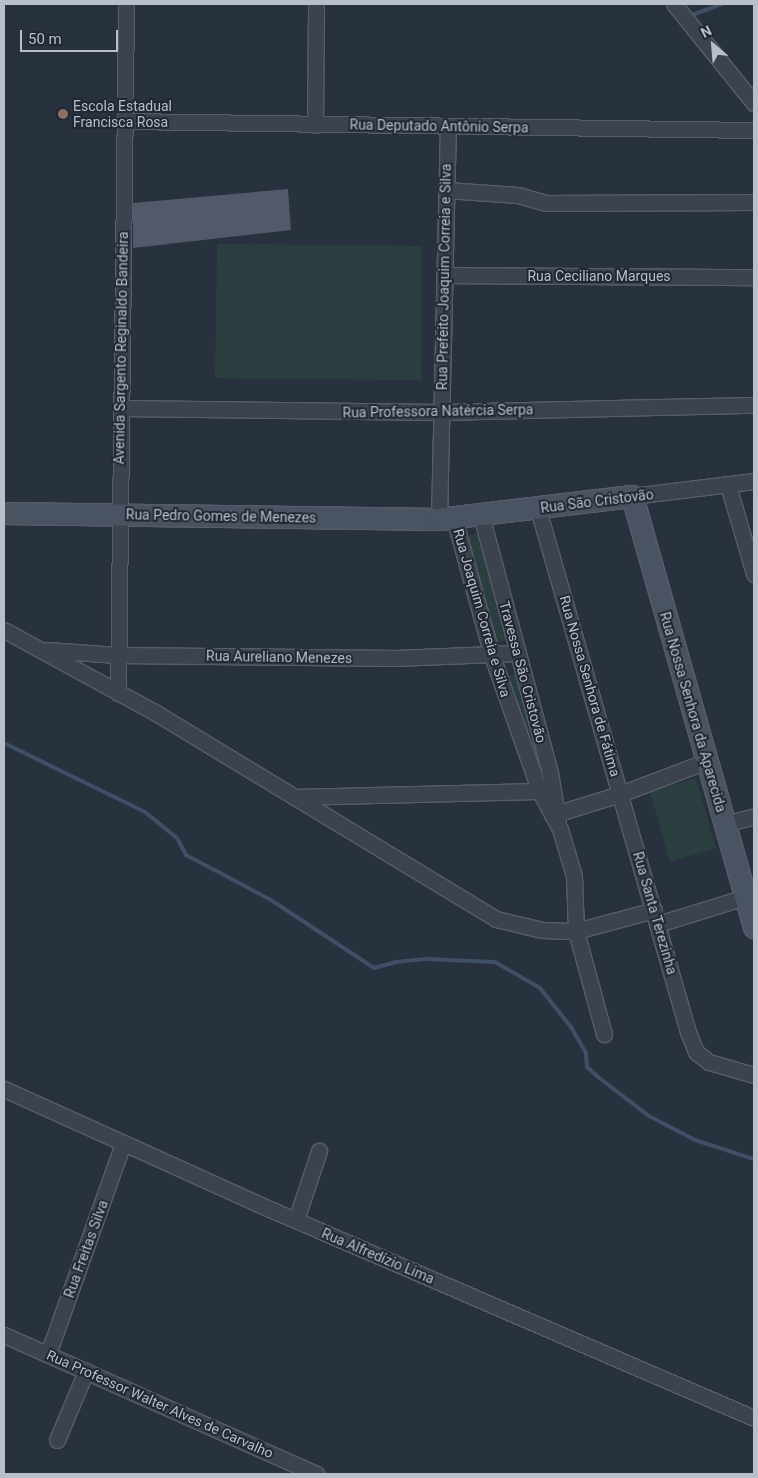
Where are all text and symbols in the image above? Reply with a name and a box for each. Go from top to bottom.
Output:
scale bar [22,20,120,52]
north arrow [688,20,738,70]
text: N [698,22,714,41]
text: 50 m [28,30,62,48]
place label: Escola Estadual Francisca Rosa [73,98,172,130]
marker: Escola Estadual Francisca Rosa [57,108,69,120]
street label: Rua Deputado Antônio Serpa [349,116,529,136]
street label: Rua Prefeito Joaquim Correia e Silva [434,164,454,390]
street label: Avenida Sargento Reginaldo Bandeira [111,231,131,465]
street label: Rua Ceciliano Marques [527,268,671,284]
street label: Rua Professora Natércia Serpa [342,401,534,421]
street label: Rua São Cristovão [539,486,655,516]
street label: Rua Pedro Gomes de Menezes [126,506,316,526]
street label: Rua Joaquim Correia e Silva [450,527,514,699]
street label: Rua Nossa Senhora de Fátima [556,594,624,778]
street label: Travessa São Cristovão [496,599,550,745]
street label: Rua Nossa Senhora da Aparecida [656,610,730,814]
street label: Rua Aureliano Menezes [206,647,352,667]
street label: Rua Santa Terezinha [629,849,681,977]
street label: Rua Freitas Silva [61,1198,111,1300]
street label: Rua Alfredízio Lima [319,1225,437,1287]
street label: Rua Professor Walter Alves de Carvalho [44,1346,276,1462]

